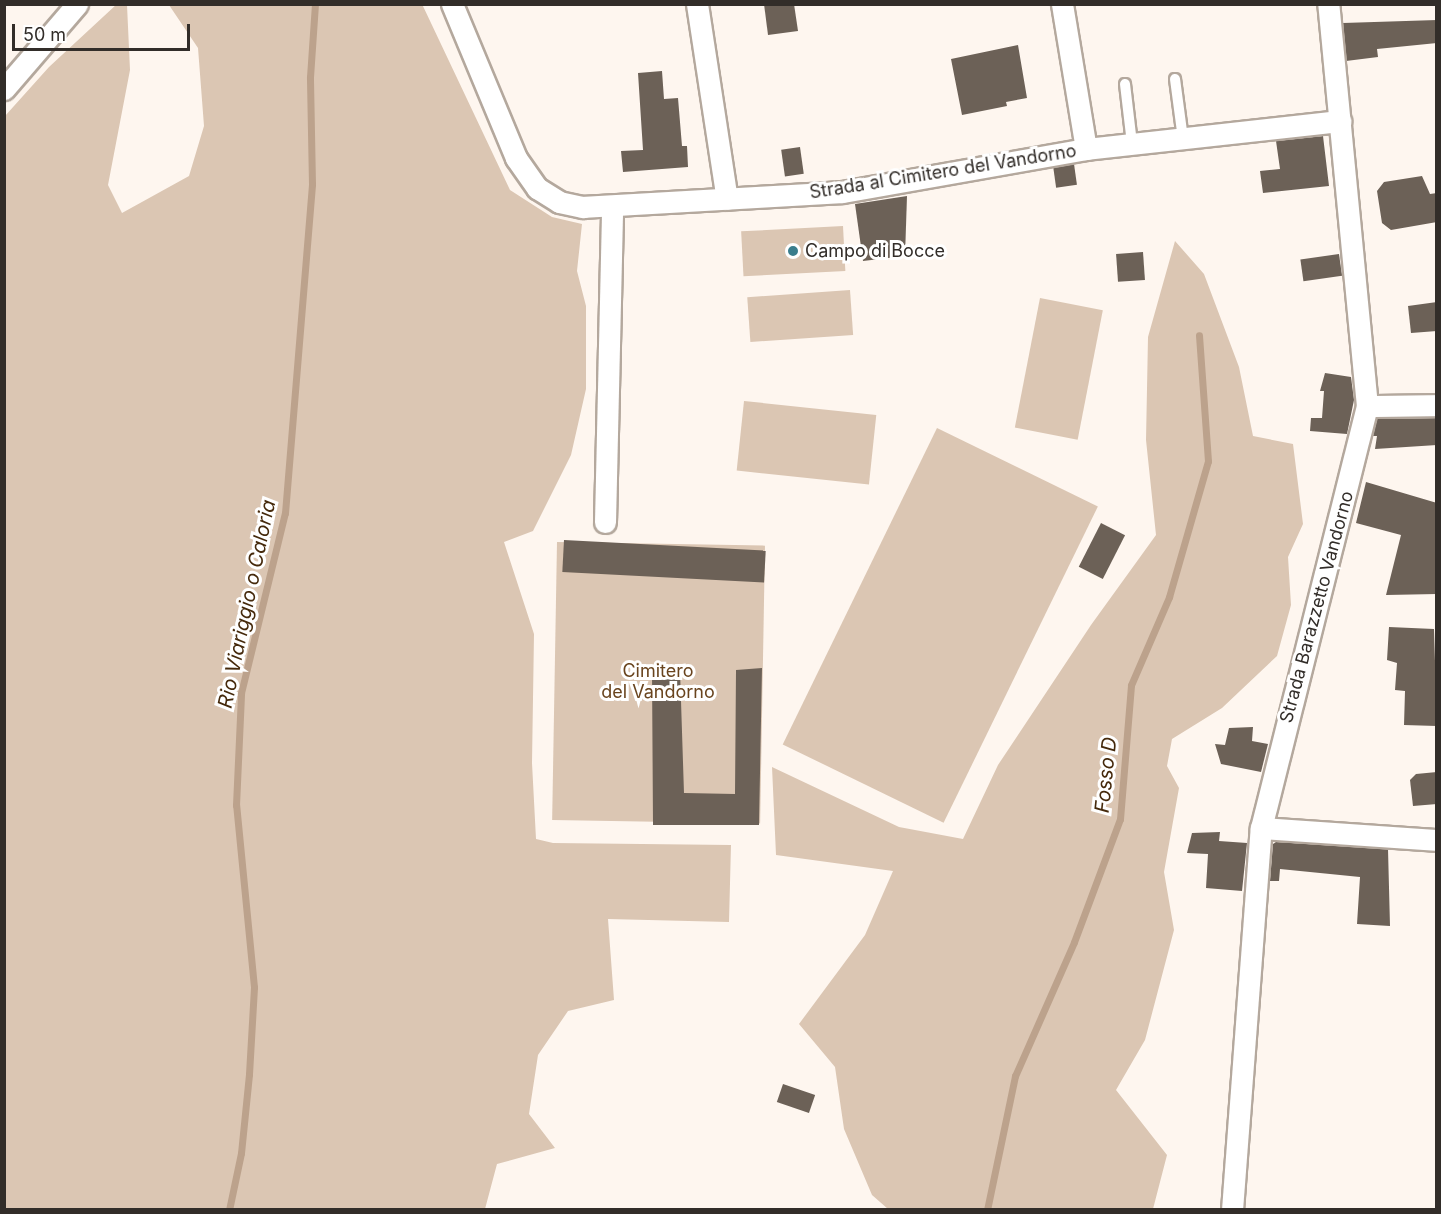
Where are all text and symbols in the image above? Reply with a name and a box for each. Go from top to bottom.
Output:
scale bar [15,12,194,50]
text: 50 m [23,24,66,45]
street label: Strada al Cimitero del Vandorno [808,140,1078,204]
place label: Campo di Bocce [805,240,945,262]
marker: Campo di Bocce [786,244,800,258]
street label: Strada Barazzetto Vandorno [1276,489,1358,725]
water label: Rio Viariggio o Caloria [213,498,281,710]
park label: Cimitero del Vandorno [601,661,715,704]
water label: Fosso D [1090,736,1122,814]

